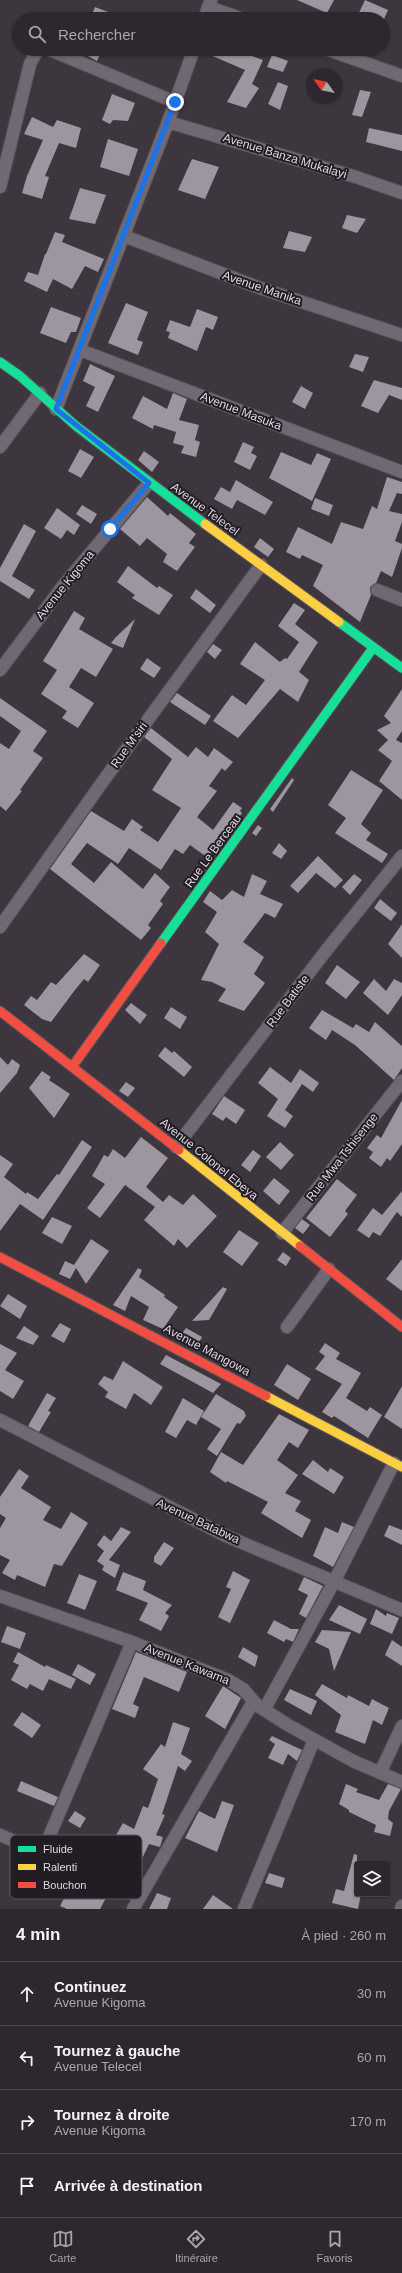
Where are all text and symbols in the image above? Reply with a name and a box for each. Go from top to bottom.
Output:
search box [12,12,390,56]
icon: search [26,23,48,45]
text: Rechercher [58,26,136,43]
north arrow [306,68,342,104]
route end [166,93,184,111]
street label: Avenue Banza Mukalayi [221,131,349,181]
street label: Avenue Manika [221,268,304,308]
street label: Avenue Masuka [198,389,284,433]
street label: Avenue Telecel [168,480,242,538]
route start [101,520,119,538]
street label: Avenue Kigoma [33,548,97,622]
street label: Rue M'siri [108,719,150,771]
street label: Rue Le Berceau [182,812,244,890]
street label: Rue Batiste [264,972,312,1030]
street label: Rue Mwa Tshisenge [303,1110,381,1204]
street label: Avenue Colonel Ebeya [157,1115,261,1203]
street label: Avenue Mangowa [161,1321,253,1379]
street label: Avenue Batabwa [154,1496,242,1547]
street label: Avenue Kawama [142,1641,232,1688]
legend [10,1835,142,1899]
text: Fluide [43,1843,73,1855]
text: Ralenti [43,1861,77,1873]
map controls [354,1861,390,1897]
button: layers [354,1861,390,1897]
text: Bouchon [43,1879,86,1891]
text: 4 min [16,1925,60,1944]
text: À pied · 260 m [301,1928,386,1943]
text: Continuez [54,1978,127,1995]
icon: ahead [16,1983,38,2005]
text: 30 m [357,1986,386,2001]
text: Avenue Kigoma [54,1995,146,2010]
text: Tournez à gauche [54,2042,180,2059]
icon: left [16,2047,38,2069]
text: 60 m [357,2050,386,2065]
text: Avenue Telecel [54,2059,142,2074]
text: Tournez à droite [54,2106,170,2123]
icon: right [16,2111,38,2133]
text: 170 m [350,2114,386,2129]
text: Avenue Kigoma [54,2123,146,2138]
icon: arrive [16,2175,38,2197]
text: Arrivée à destination [54,2177,202,2194]
tab: Carte [49,2228,76,2264]
tab: Itinéraire [175,2228,218,2264]
tab: Favoris [317,2228,353,2264]

